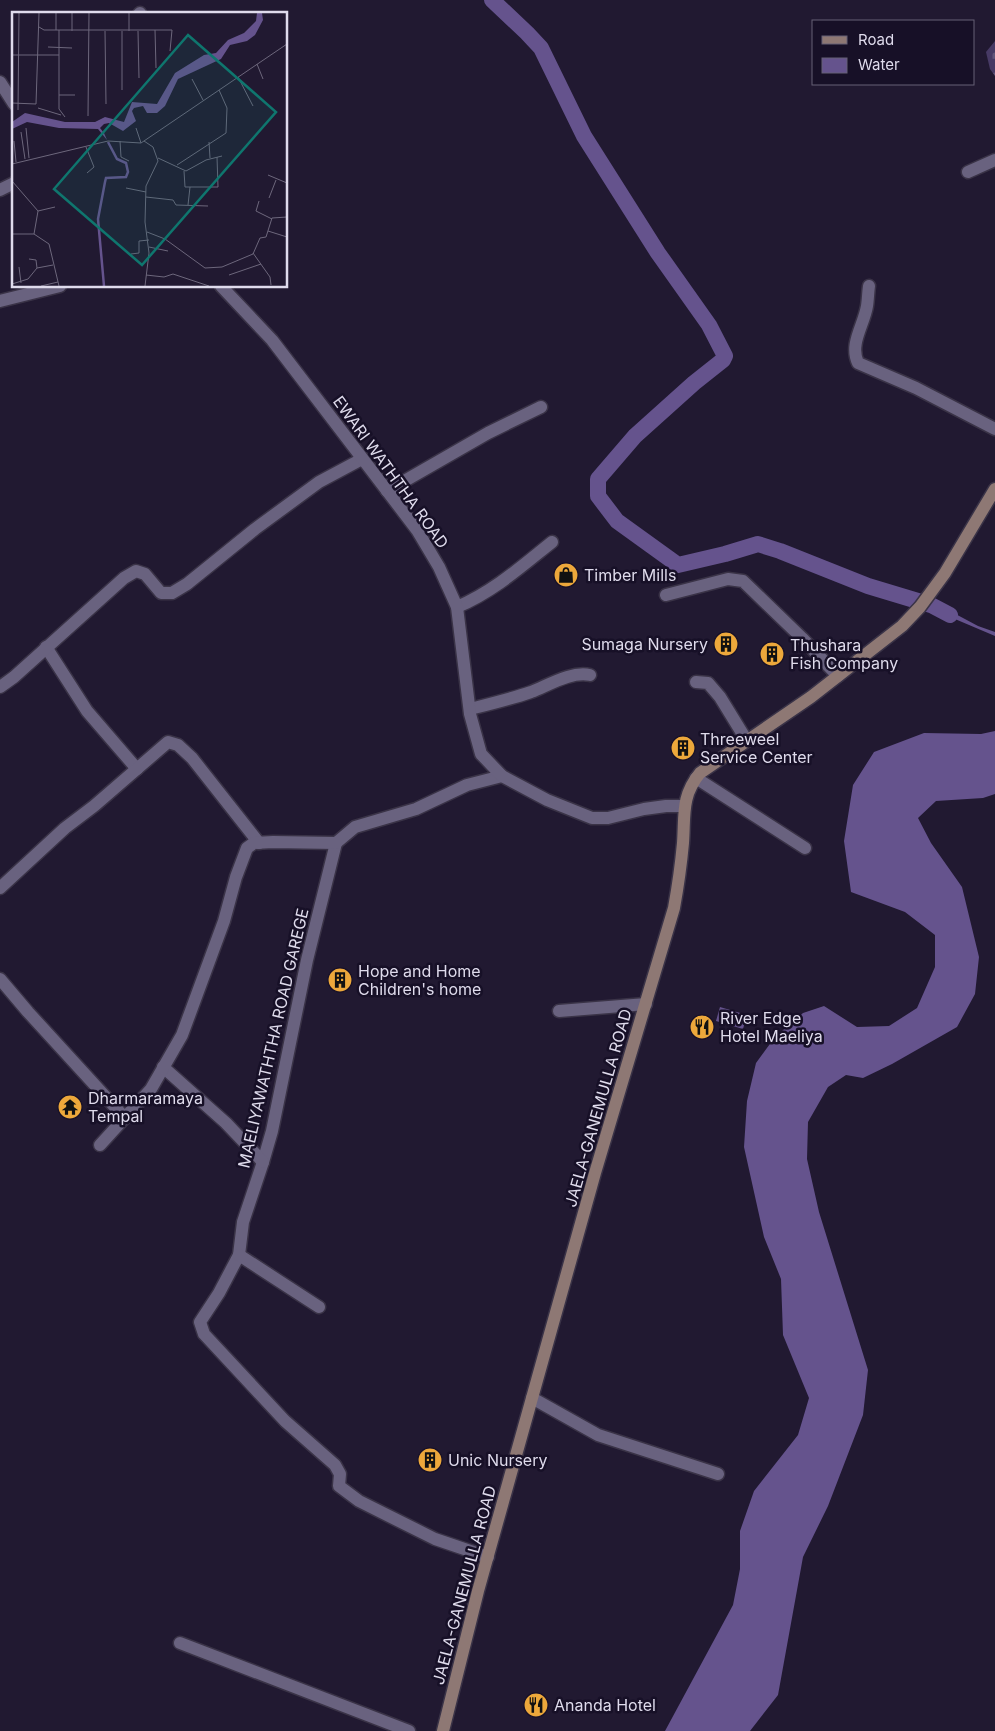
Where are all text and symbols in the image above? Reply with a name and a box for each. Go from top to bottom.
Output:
inset map [12,12,288,288]
legend [812,20,975,85]
text: Road [858,30,894,49]
text: Water [858,55,900,74]
street label: EWARI WATHTHA ROAD [329,392,453,552]
shop icon: Timber Mills [553,562,579,588]
place label: Timber Mills [584,565,676,585]
building icon: Sumaga Nursery [713,631,739,657]
place label: Sumaga Nursery [581,634,708,654]
place label: Thushara Fish Company [790,635,898,673]
building icon: Thushara Fish Company [759,641,785,667]
place label: Threeweel Service Center [700,729,813,767]
building icon: Threeweel Service Center [670,735,696,761]
street label: MAELIYAWATHTHA ROAD GAREGE [233,906,313,1170]
place label: Hope and Home Children's home [358,961,481,999]
building icon: Hope and Home Children's home [327,967,353,993]
street label: JAELA-GANEMULLA ROAD [560,1007,636,1209]
place label: River Edge Hotel Maeliya [720,1008,823,1046]
restaurant icon: River Edge Hotel Maeliya [689,1014,715,1040]
place label: Dharmaramaya Tempal [88,1088,203,1126]
temple icon: Dharmaramaya Tempal [57,1094,83,1120]
building icon: Unic Nursery [417,1447,443,1473]
place label: Unic Nursery [448,1450,547,1470]
street label: JAELA-GANEMULLA ROAD [428,1483,500,1687]
restaurant icon: Ananda Hotel [523,1692,549,1718]
place label: Ananda Hotel [554,1695,656,1715]

